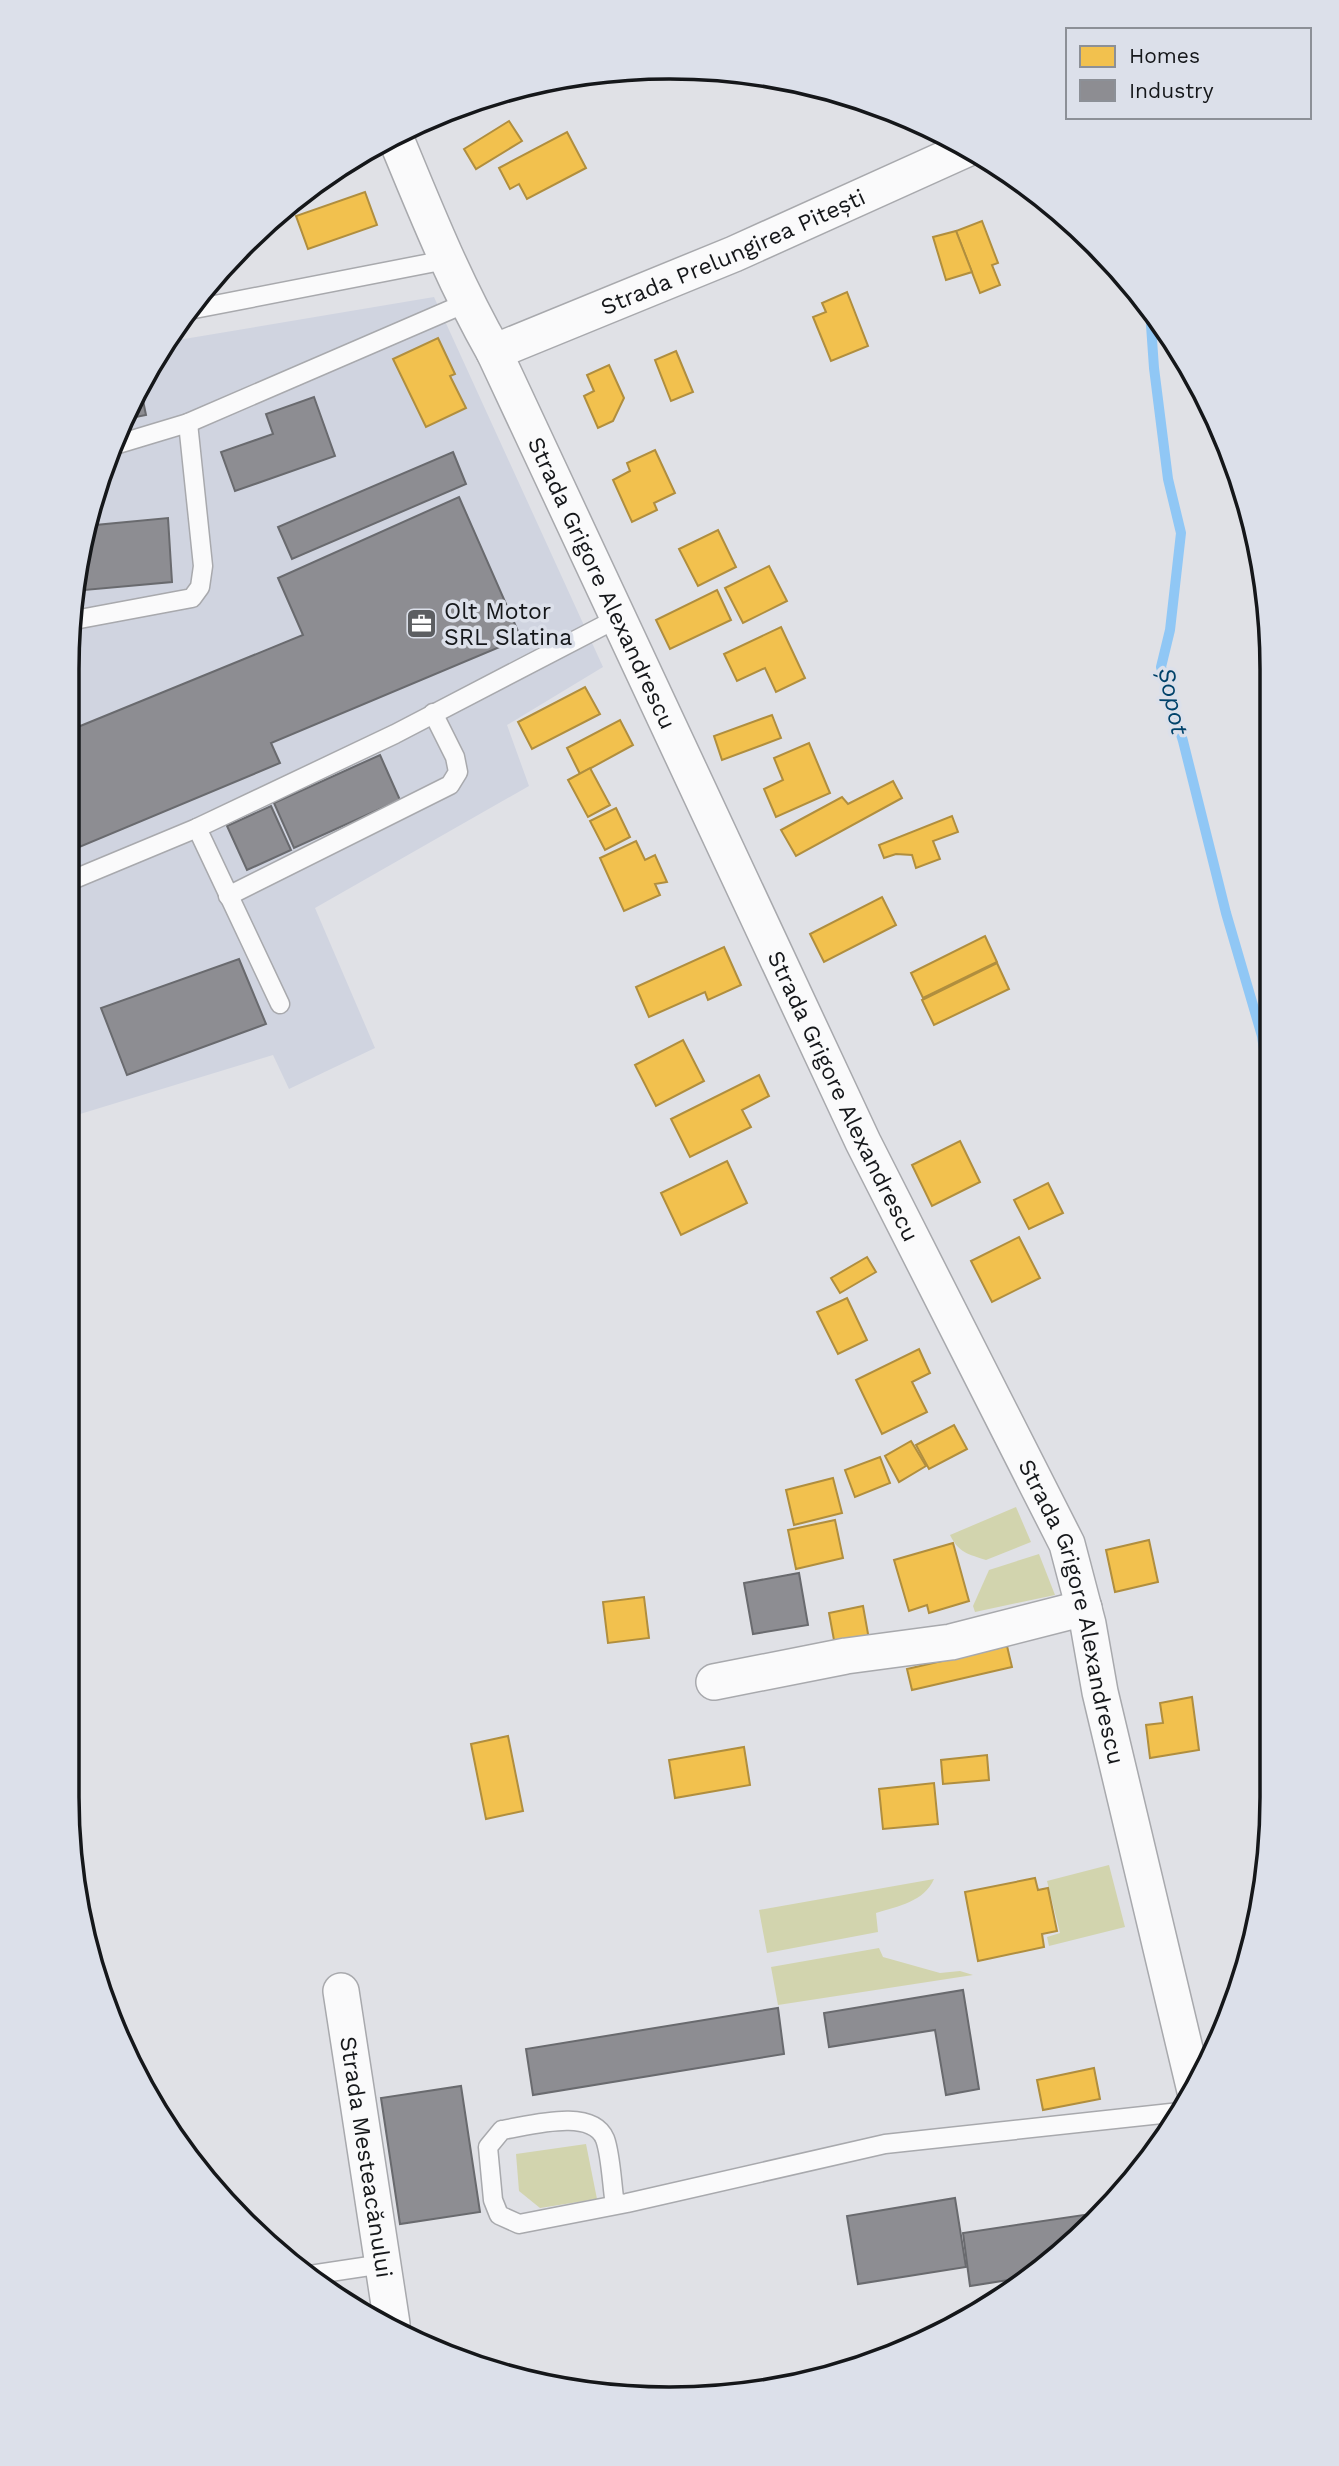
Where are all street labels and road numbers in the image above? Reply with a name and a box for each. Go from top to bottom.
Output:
street label: Strada Prelungirea Pitești [597,184,869,321]
street label: Strada Grigore Alexandrescu [522,433,681,733]
street label: Strada Grigore Alexandrescu [762,947,924,1246]
street label: Strada Grigore Alexandrescu [1012,1455,1130,1767]
street label: Strada Mesteacănului [334,2035,398,2280]

